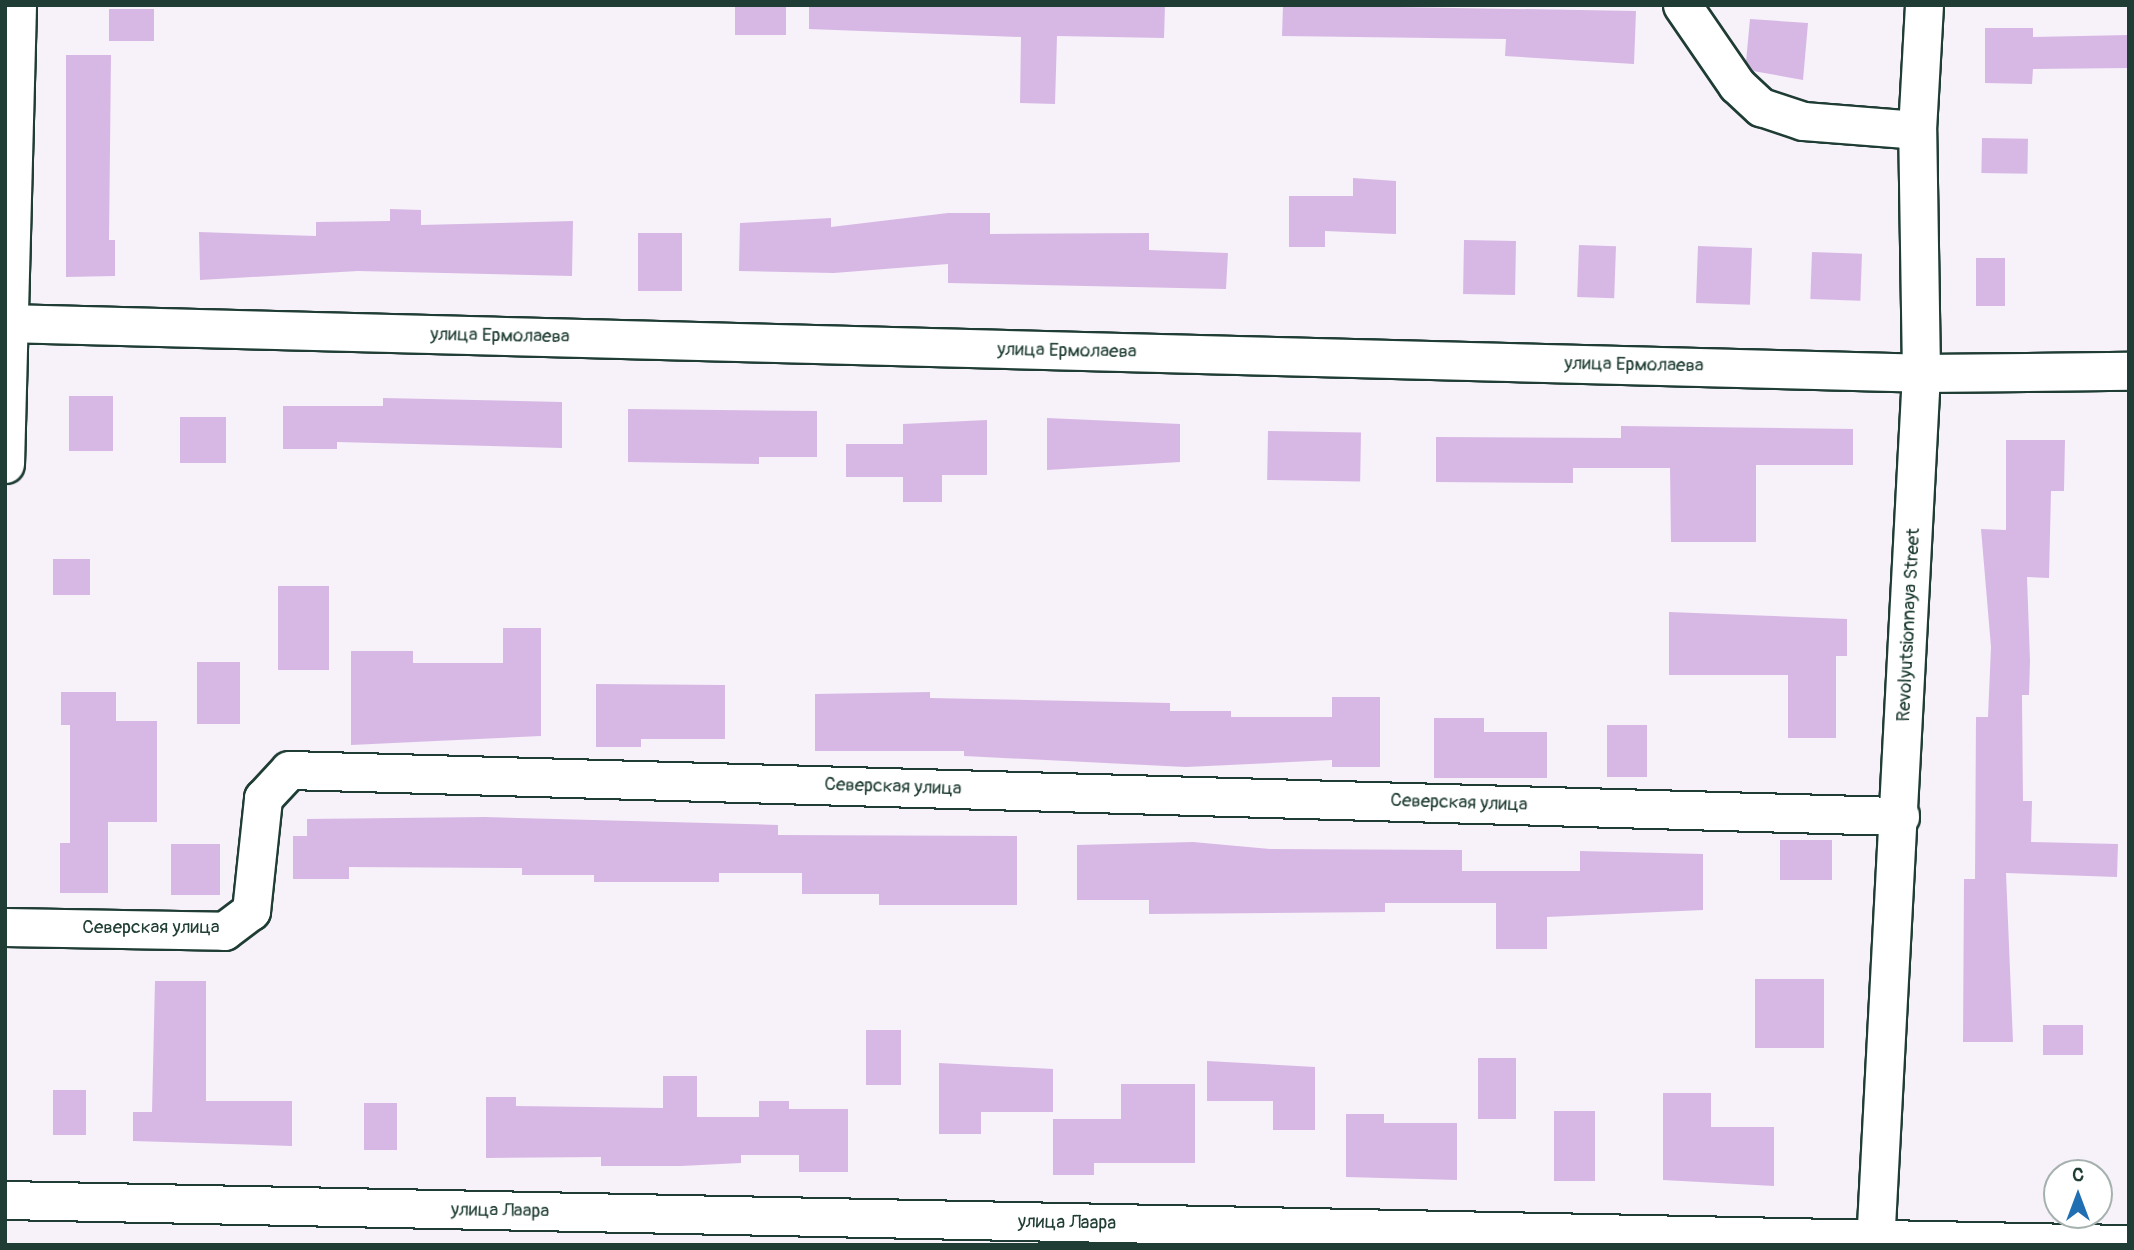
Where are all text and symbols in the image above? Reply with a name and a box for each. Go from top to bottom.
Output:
street label: улица Ермолаева [430,323,570,349]
street label: улица Ермолаева [997,338,1137,364]
street label: улица Ермолаева [1564,352,1704,378]
street label: Revolyutsionnaya Street [1893,528,1925,722]
street label: Северская улица [824,773,962,801]
street label: Северская улица [1390,789,1528,817]
street label: Северская улица [82,917,220,939]
north arrow [2043,1159,2113,1229]
text: С [2072,1163,2084,1187]
street label: улица Лаара [451,1199,549,1223]
street label: улица Лаара [1018,1211,1116,1235]

